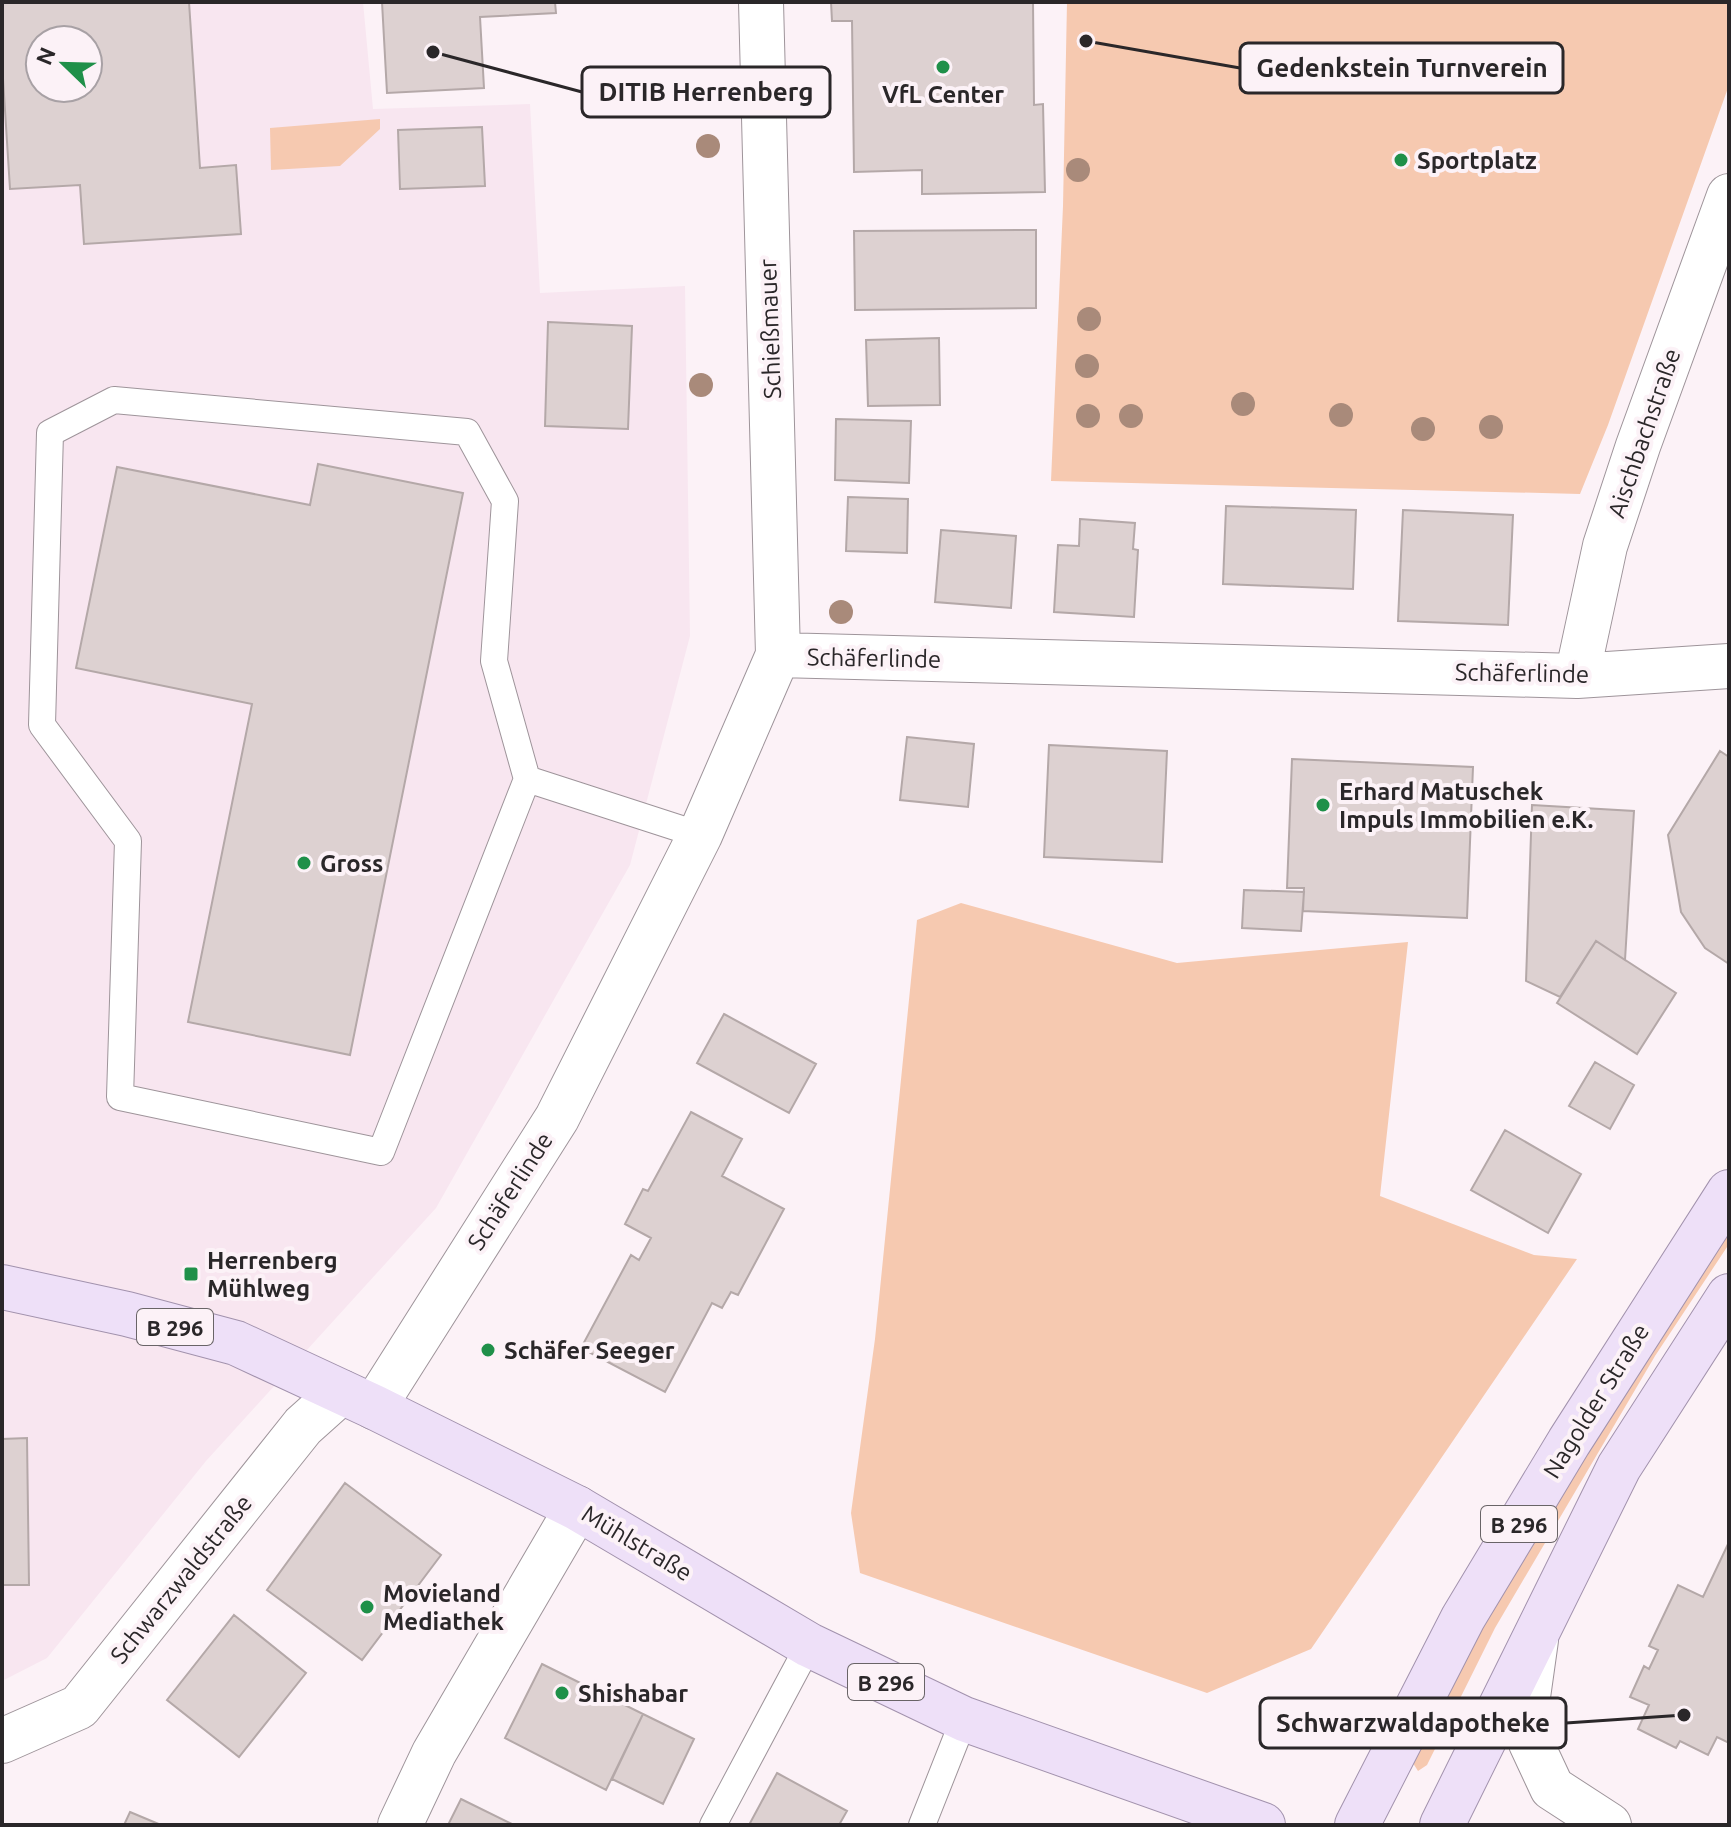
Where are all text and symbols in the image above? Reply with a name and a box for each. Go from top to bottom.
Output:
north arrow [24,24,104,104]
callout: Gedenkstein Turnverein [1240,43,1563,93]
text: N [30,44,60,68]
text: Gedenkstein Turnverein [1256,53,1548,82]
marker: VfL Center [934,58,952,76]
callout: DITIB Herrenberg [582,67,830,117]
text: DITIB Herrenberg [598,77,814,106]
place label: VfL Center [882,81,1004,108]
place label: Sportplatz [1417,147,1537,174]
marker: Sportplatz [1392,151,1410,169]
street label: Schießmauer [754,259,786,399]
street label: Aischbachstraße [1602,345,1686,521]
street label: Schäferlinde [807,643,941,673]
street label: Schäferlinde [1455,658,1589,688]
place label: Erhard Matuschek Impuls Immobilien e.K. [1339,778,1593,833]
marker: Erhard Matuschek Impuls Immobilien e.K. [1314,796,1332,814]
place label: Gross [320,850,383,877]
marker: Gross [295,854,313,872]
street label: Schäferlinde [462,1127,558,1255]
place label: Herrenberg Mühlweg [207,1247,338,1302]
marker: Herrenberg Mühlweg [182,1265,200,1283]
road number: B 296 [137,1309,213,1345]
street label: Nagolder Straße [1538,1319,1654,1483]
place label: Schäfer Seeger [504,1337,675,1364]
marker: Schäfer Seeger [479,1341,497,1359]
street label: Schwarzwaldstraße [105,1489,257,1669]
street label: Mühlstraße [577,1500,697,1586]
road number: B 296 [1481,1506,1557,1542]
place label: Movieland Mediathek [383,1580,504,1635]
marker: Movieland Mediathek [358,1598,376,1616]
road number: B 296 [848,1664,924,1700]
place label: Shishabar [578,1680,688,1707]
marker: Shishabar [553,1684,571,1702]
callout: Schwarzwaldapotheke [1260,1698,1566,1748]
text: Schwarzwaldapotheke [1276,1708,1550,1737]

